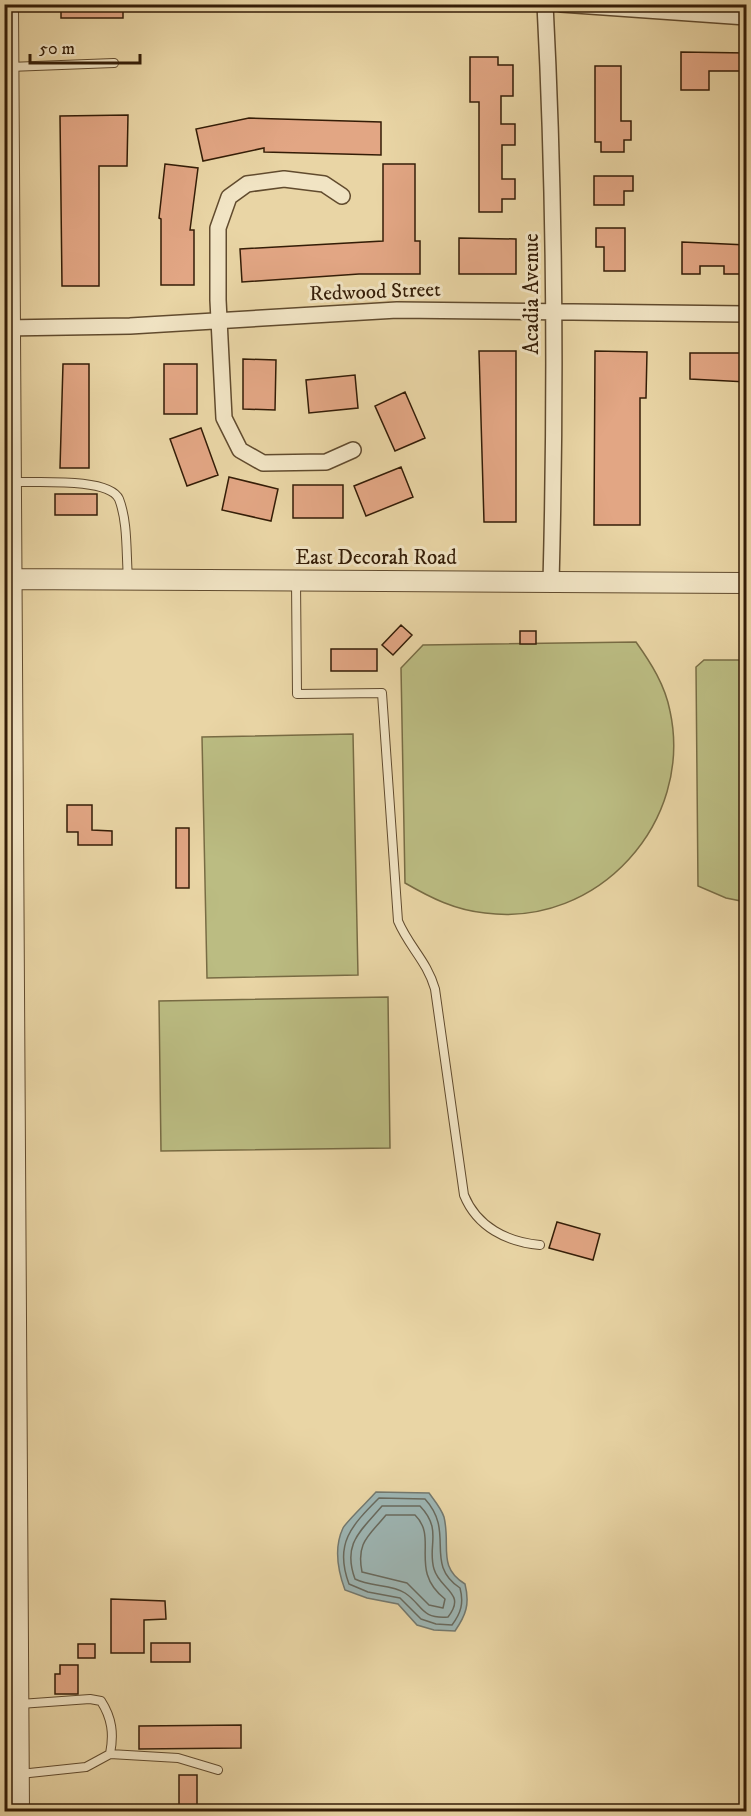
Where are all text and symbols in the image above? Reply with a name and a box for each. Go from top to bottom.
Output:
scale bar [30,27,140,65]
text: 50 m [39,38,75,60]
street label: Acadia Avenue [519,233,545,355]
street label: Redwood Street [309,277,441,307]
street label: East Decorah Road [295,545,457,571]

